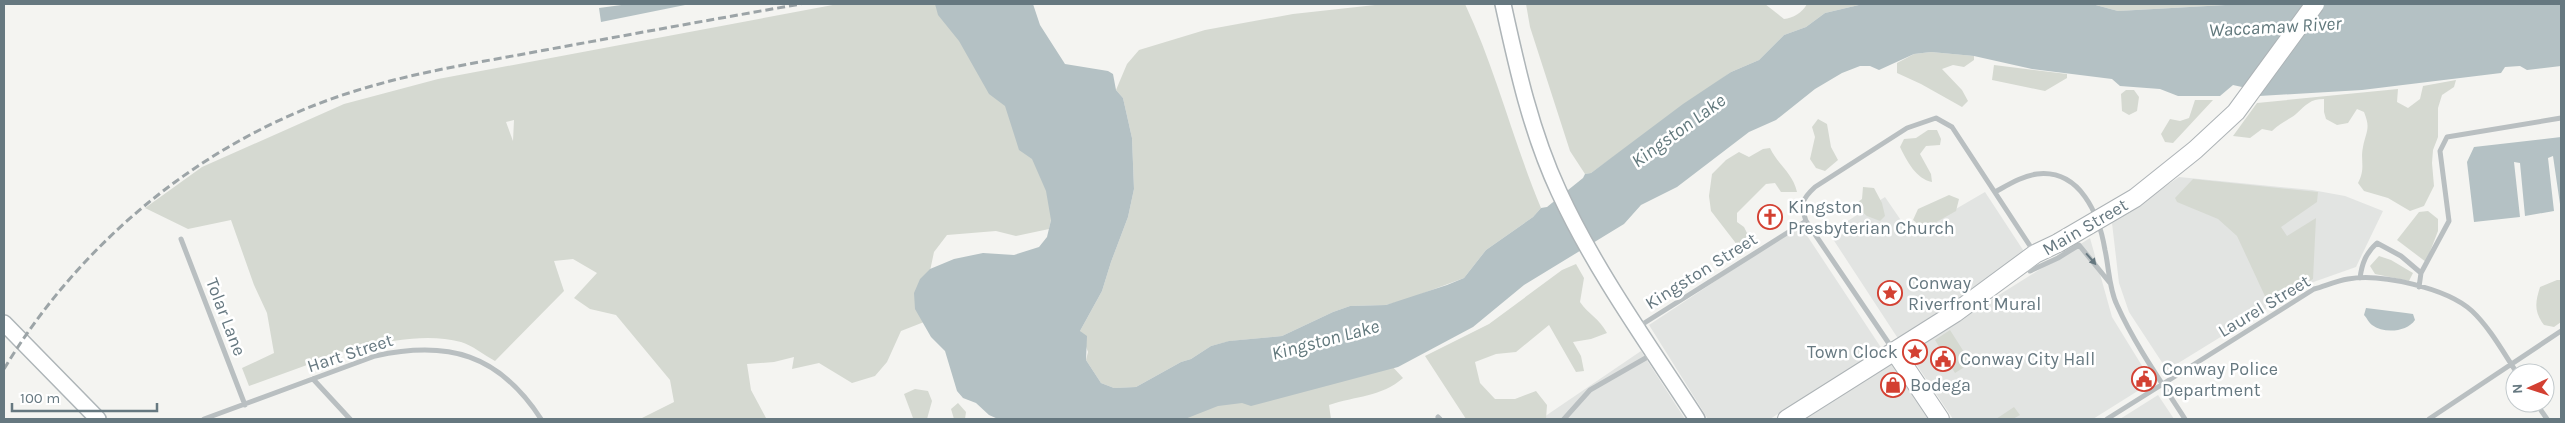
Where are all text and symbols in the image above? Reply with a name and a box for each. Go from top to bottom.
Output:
water label: Waccamaw River [2208,12,2344,41]
water label: Kingston Lake [1627,89,1730,172]
street label: Main Street [2038,194,2132,260]
place label: Kingston Presbyterian Church [1788,196,1955,239]
church icon: Kingston Presbyterian Church [1757,204,1783,230]
street label: Kingston Street [1641,228,1761,314]
one-way arrow [2085,253,2097,265]
street label: Laurel Street [2214,270,2314,342]
place label: Conway Riverfront Mural [1908,272,2041,315]
street label: Tolar Lane [201,275,251,359]
place icon: Conway Riverfront Mural [1877,280,1903,306]
water label: Kingston Lake [1269,315,1382,365]
street label: Hart Street [304,329,396,377]
place icon: Town Clock [1902,339,1928,365]
place label: Town Clock [1807,341,1898,363]
public building icon: Conway City Hall [1930,346,1956,372]
place label: Conway City Hall [1960,348,2095,370]
place label: Conway Police Department [2162,358,2278,401]
north arrow [2505,363,2555,413]
public building icon: Conway Police Department [2131,366,2157,392]
shop icon: Bodega [1880,372,1906,398]
place label: Bodega [1910,374,1971,396]
scale bar [12,380,158,412]
text: N [2509,383,2526,394]
text: 100 m [20,389,60,407]

